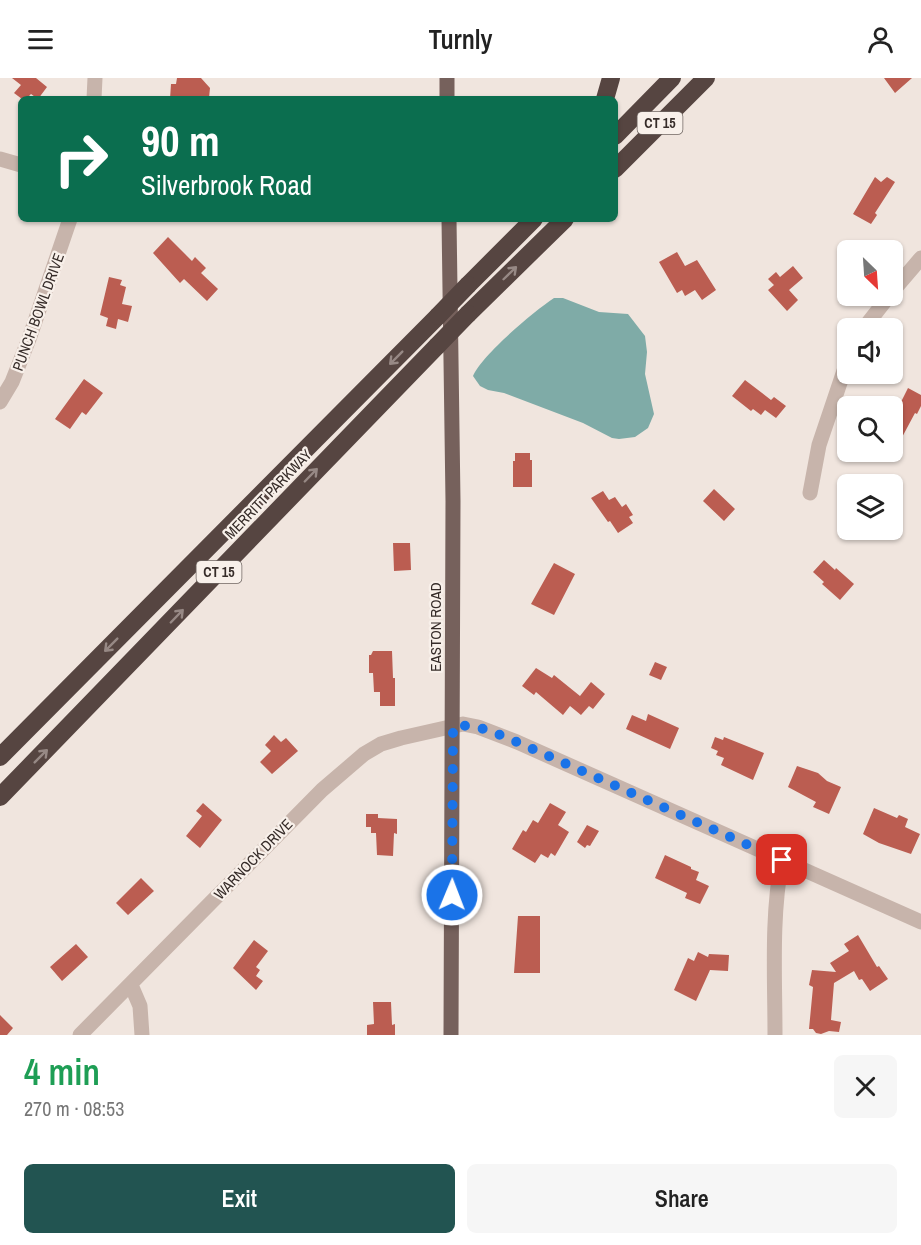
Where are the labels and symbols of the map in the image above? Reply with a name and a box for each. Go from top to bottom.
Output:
road number: CT 15 [638,112,682,134]
north arrow [837,240,903,306]
street label: PUNCH BOWL DRIVE [7,250,69,374]
one-way arrow [502,266,517,281]
one-way arrow [389,350,404,365]
street label: MERRITT PARKWAY [220,444,317,543]
one-way arrow [304,467,319,482]
road number: CT 15 [196,561,242,583]
street label: EASTON ROAD [425,582,446,672]
one-way arrow [170,609,184,624]
one-way arrow [103,637,118,652]
one-way arrow [34,748,48,763]
street label: WARNOCK DRIVE [209,814,297,904]
pin [756,834,807,885]
position arrow [420,863,484,927]

